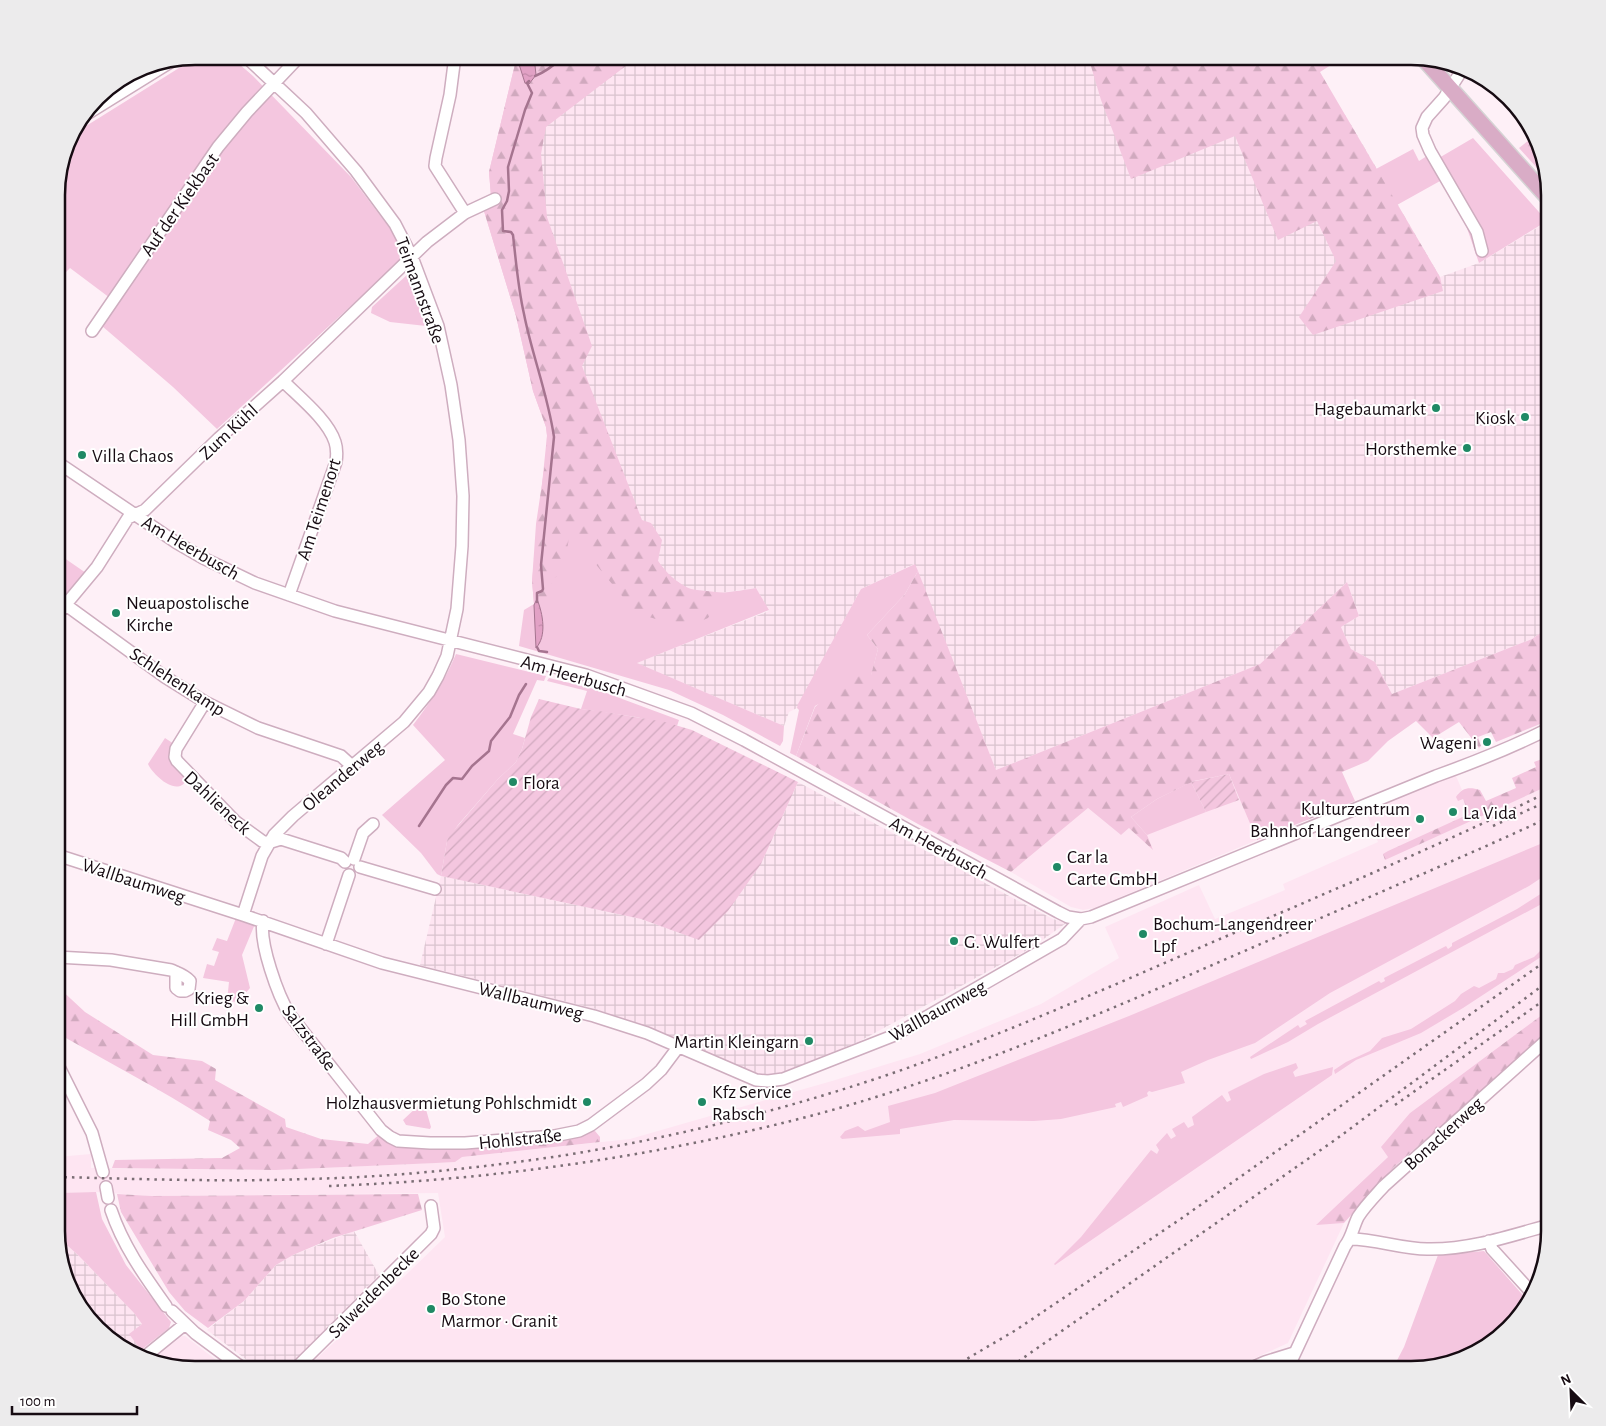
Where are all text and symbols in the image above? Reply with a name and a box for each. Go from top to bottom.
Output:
street label: Auf der Kiekbast [138,150,223,260]
street label: Teimannstraße [392,235,448,346]
place label: Hagebaumarkt [1314,400,1426,419]
street label: Zum Kühl [196,401,262,464]
marker: Hagebaumarkt [1430,402,1442,414]
place label: Kiosk [1475,409,1515,428]
marker: Kiosk [1519,411,1531,423]
place label: Horsthemke [1365,440,1457,459]
marker: Horsthemke [1461,442,1473,454]
place label: Villa Chaos [92,447,174,466]
marker: Villa Chaos [76,449,88,461]
street label: Am Teimenort [294,456,345,563]
street label: Am Heerbusch [138,513,242,584]
place label: Neuapostolische Kirche [126,594,249,635]
marker: Neuapostolische Kirche [110,607,122,619]
street label: Schlehenkamp [126,644,228,720]
street label: Am Heerbusch [519,652,629,701]
place label: Wageni [1420,734,1477,753]
marker: Wageni [1481,736,1493,748]
street label: Oleanderweg [299,737,388,815]
street label: Dahlieneck [180,768,254,839]
place label: Flora [523,774,560,793]
marker: Flora [507,776,519,788]
place label: Kulturzentrum Bahnhof Langendreer [1250,800,1410,841]
place label: La Vida [1463,804,1517,823]
marker: La Vida [1447,806,1459,818]
marker: Kulturzentrum Bahnhof Langendreer [1414,813,1426,825]
street label: Am Heerbusch [886,814,991,883]
place label: Car la Carte GmbH [1067,848,1158,889]
street label: Wallbaumweg [80,856,188,907]
marker: Car la Carte GmbH [1051,861,1063,873]
place label: Bochum-Langendreer Lpf [1153,915,1313,956]
marker: Bochum-Langendreer Lpf [1137,928,1149,940]
place label: G. Wulfert [964,933,1040,952]
marker: G. Wulfert [948,935,960,947]
street label: Wallbaumweg [886,977,990,1046]
street label: Wallbaumweg [476,979,586,1024]
place label: Krieg & Hill GmbH [170,989,249,1030]
street label: Salzstraße [278,1001,340,1074]
marker: Krieg & Hill GmbH [253,1002,265,1014]
place label: Martin Kleingarn [674,1033,799,1052]
marker: Martin Kleingarn [803,1035,815,1047]
place label: Kfz Service Rabsch [712,1083,792,1124]
street label: Bonackerweg [1401,1093,1488,1174]
place label: Holzhausvermietung Pohlschmidt [325,1094,577,1113]
marker: Holzhausvermietung Pohlschmidt [581,1096,593,1108]
marker: Kfz Service Rabsch [696,1096,708,1108]
street label: Hohlstraße [478,1126,563,1153]
street label: Salweidenbecke [325,1244,423,1342]
place label: Bo Stone Marmor · Granit [441,1290,558,1331]
marker: Bo Stone Marmor · Granit [425,1303,437,1315]
north arrow [1546,1366,1596,1416]
text: N [1559,1372,1573,1388]
scale bar [12,1384,138,1416]
text: 100 m [20,1394,55,1409]

